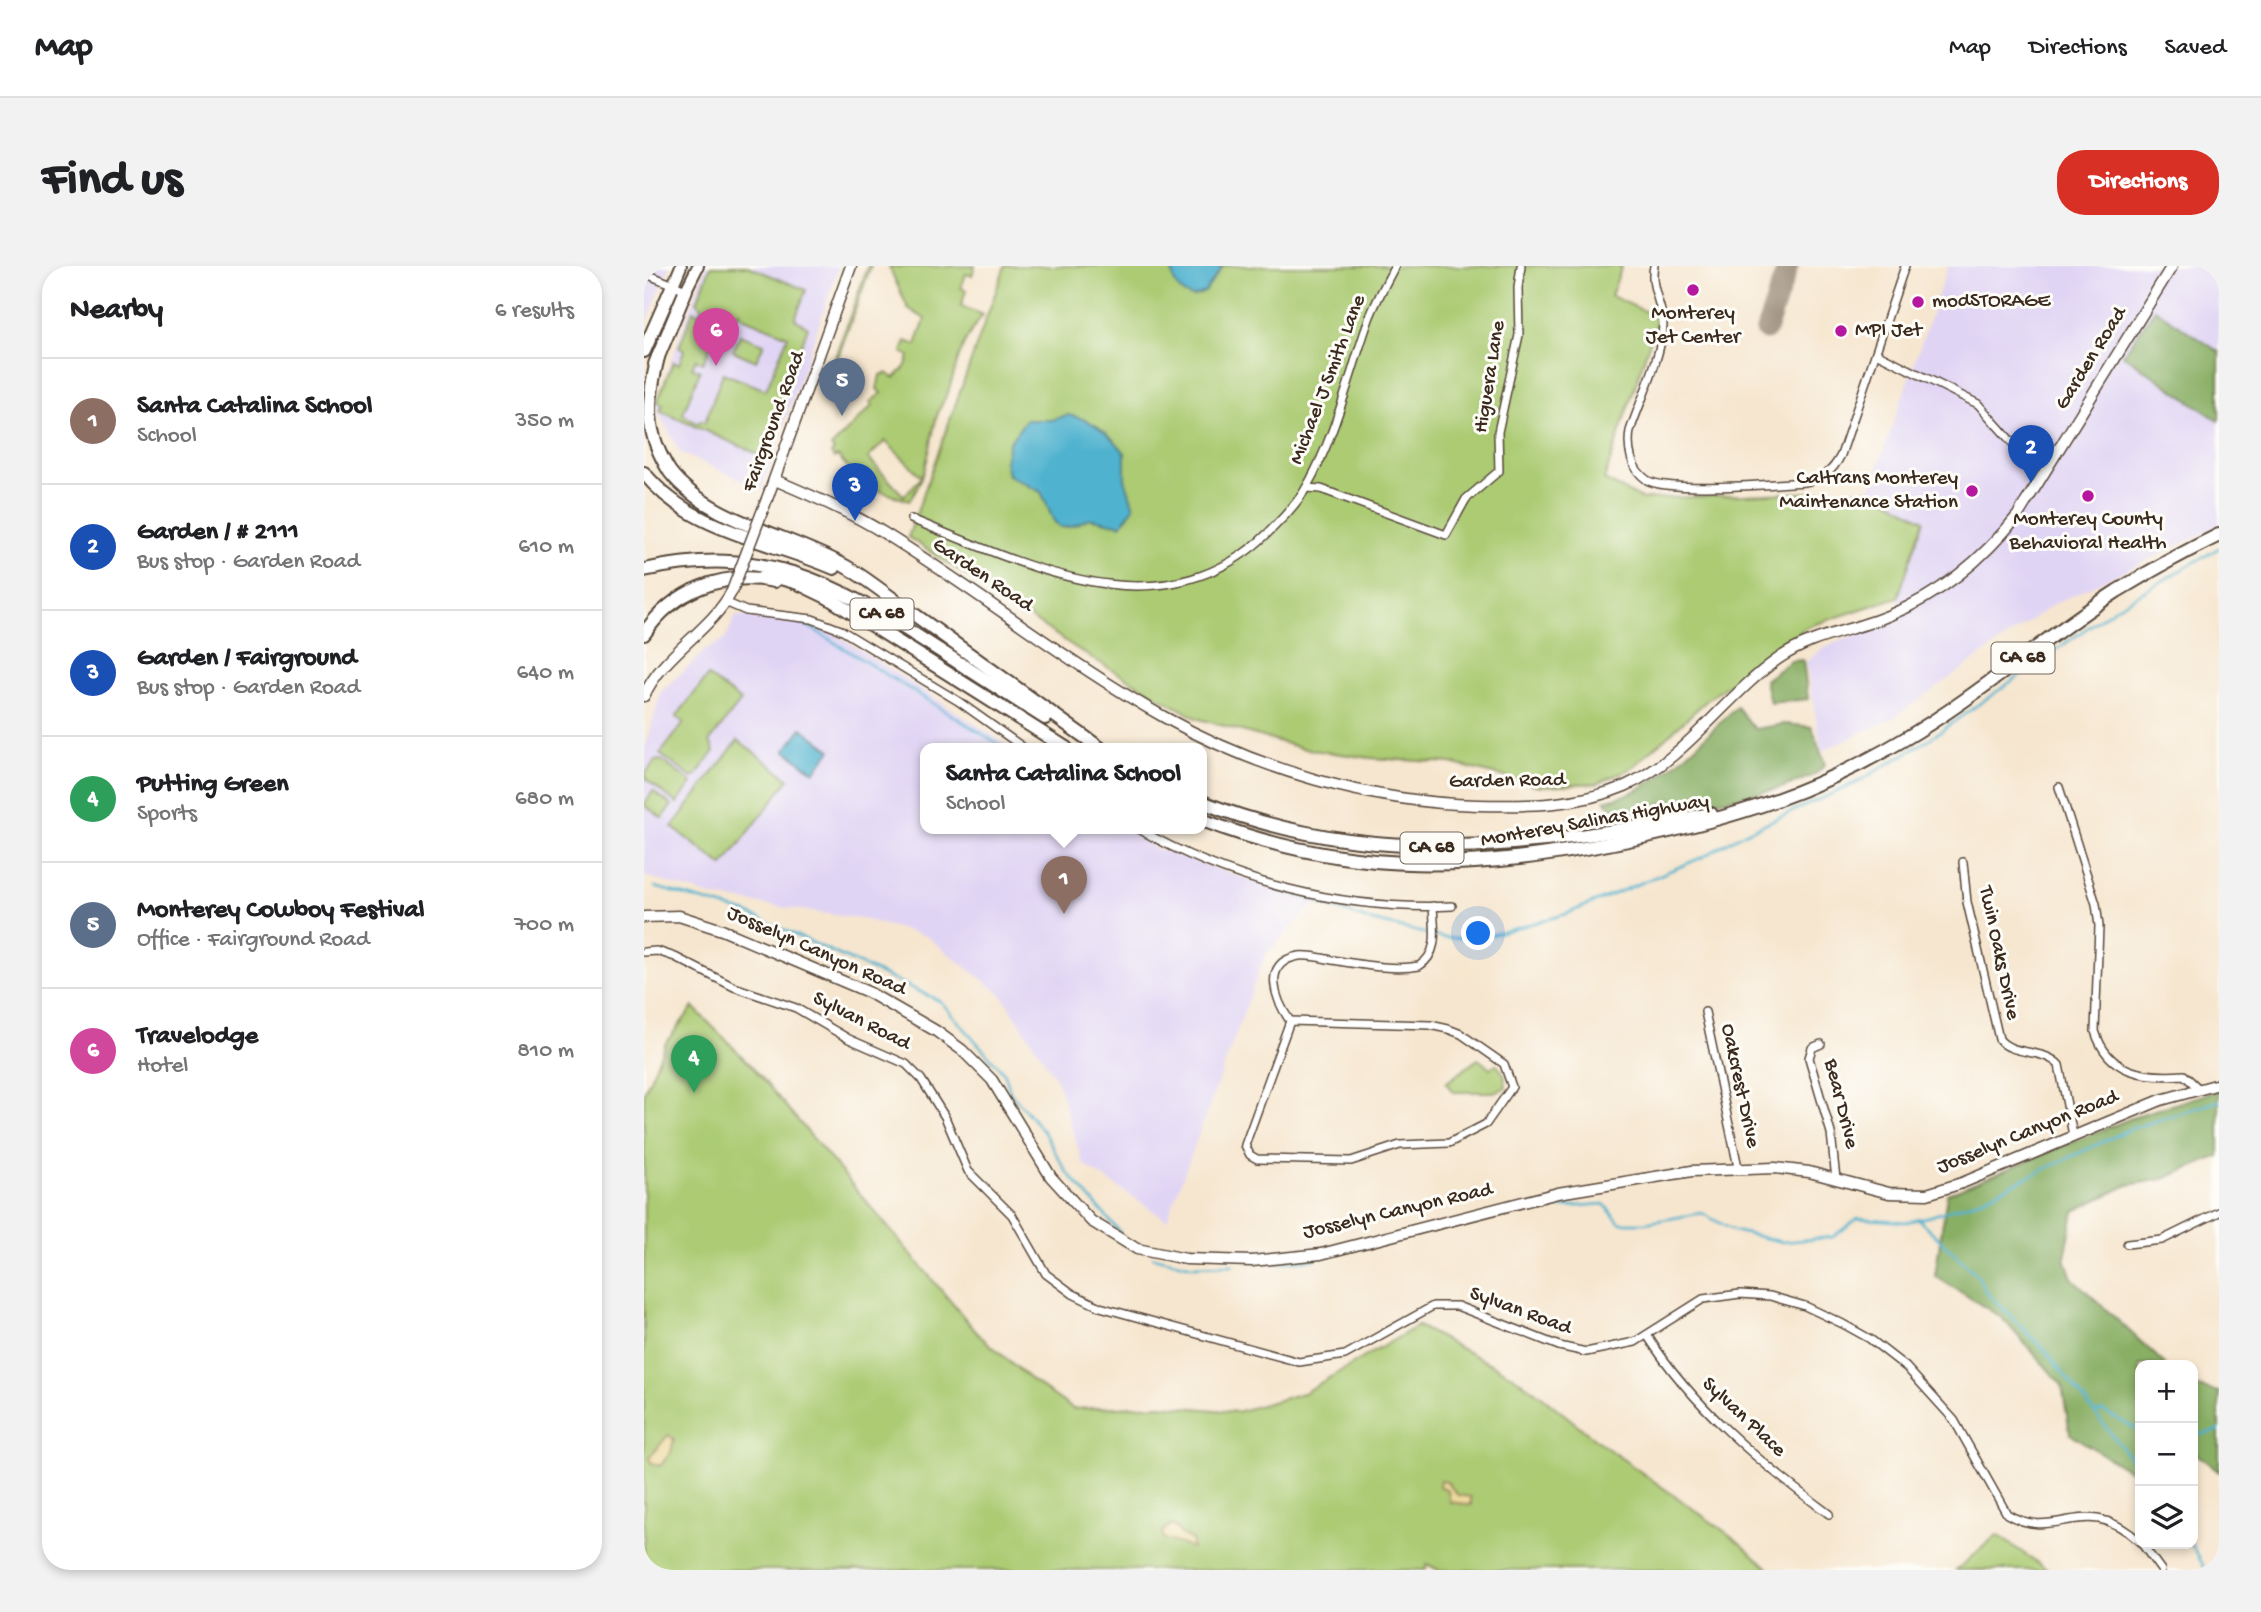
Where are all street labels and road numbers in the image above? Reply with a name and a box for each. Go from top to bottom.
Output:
street label: Michael J Smith Lane [1285,290,1373,468]
street label: Garden Road [2051,302,2134,415]
street label: Higuera Lane [1470,318,1512,435]
street label: Fairground Road [738,347,813,497]
street label: Garden Road [927,533,1039,620]
road number: CA 68 [850,598,914,630]
road number: CA 68 [1992,642,2054,674]
street label: Garden Road [1449,768,1567,796]
street label: Monterey Salinas Highway [1479,790,1711,854]
road number: CA 68 [1400,832,1464,863]
street label: Twin Oaks Drive [1971,883,2025,1023]
street label: Josselyn Canyon Road [723,901,911,1003]
street label: Sylvan Road [808,987,916,1058]
street label: Oakcrest Drive [1714,1022,1765,1151]
street label: Bear Drive [1817,1056,1863,1152]
street label: Josselyn Canyon Road [1934,1085,2124,1181]
street label: Josselyn Canyon Road [1301,1178,1497,1246]
street label: Sylvan Road [1466,1282,1576,1343]
street label: Sylvan Place [1696,1373,1791,1464]

